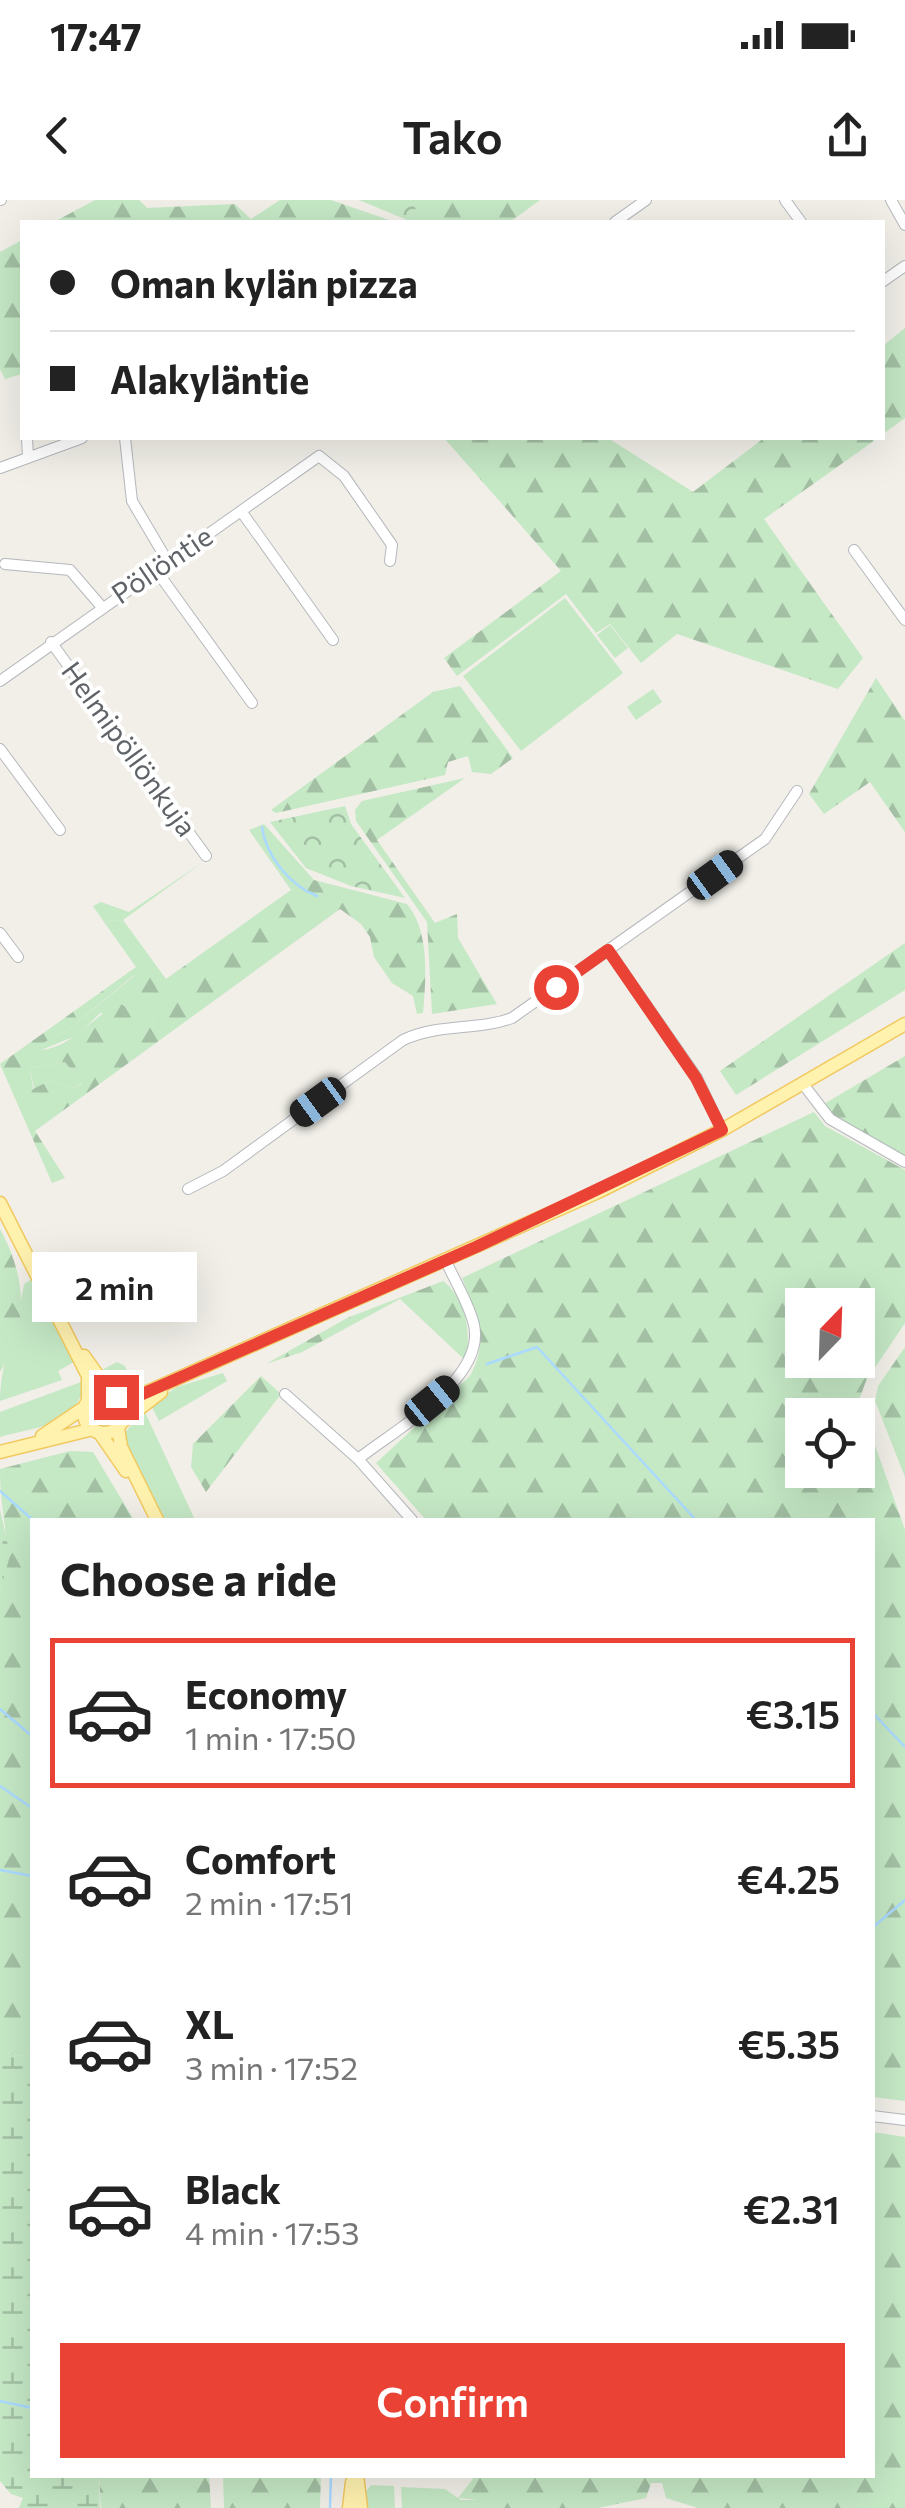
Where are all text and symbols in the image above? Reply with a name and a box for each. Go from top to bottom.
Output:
text: 17:47 [50,12,142,59]
icon: back [30,108,85,163]
text: Tako [402,108,503,163]
icon: share [820,108,875,163]
text: Oman kylän pizza [110,259,418,306]
text: Alakyläntie [110,355,309,402]
street label: Pöllöntie [105,518,218,610]
street label: Helmipöllönkuja [55,655,205,842]
car [682,845,748,905]
route start [534,965,579,1010]
car [285,1072,351,1132]
callout: 2 min [34,1252,198,1322]
text: 2 min [75,1267,154,1307]
north arrow [785,1288,875,1378]
map controls [785,1288,875,1488]
car [399,1370,465,1432]
route end [94,1375,139,1420]
button: locate [785,1398,875,1488]
text: Choose a ride [60,1550,337,1605]
icon: car [65,1668,155,1758]
text: Economy [185,1670,347,1717]
text: €3.15 [746,1690,840,1737]
text: 1 min · 17:50 [185,1717,357,1757]
icon: car [65,1833,155,1923]
text: Comfort [185,1835,336,1882]
text: €4.25 [737,1855,840,1902]
text: 2 min · 17:51 [185,1882,353,1922]
icon: car [65,1998,155,2088]
text: XL [185,2000,234,2047]
text: €5.35 [738,2020,840,2067]
text: 3 min · 17:52 [185,2047,358,2087]
icon: car [65,2163,155,2253]
text: Black [185,2165,281,2212]
text: €2.31 [743,2185,840,2232]
text: 4 min · 17:53 [185,2212,359,2252]
button: Confirm [60,2343,845,2458]

